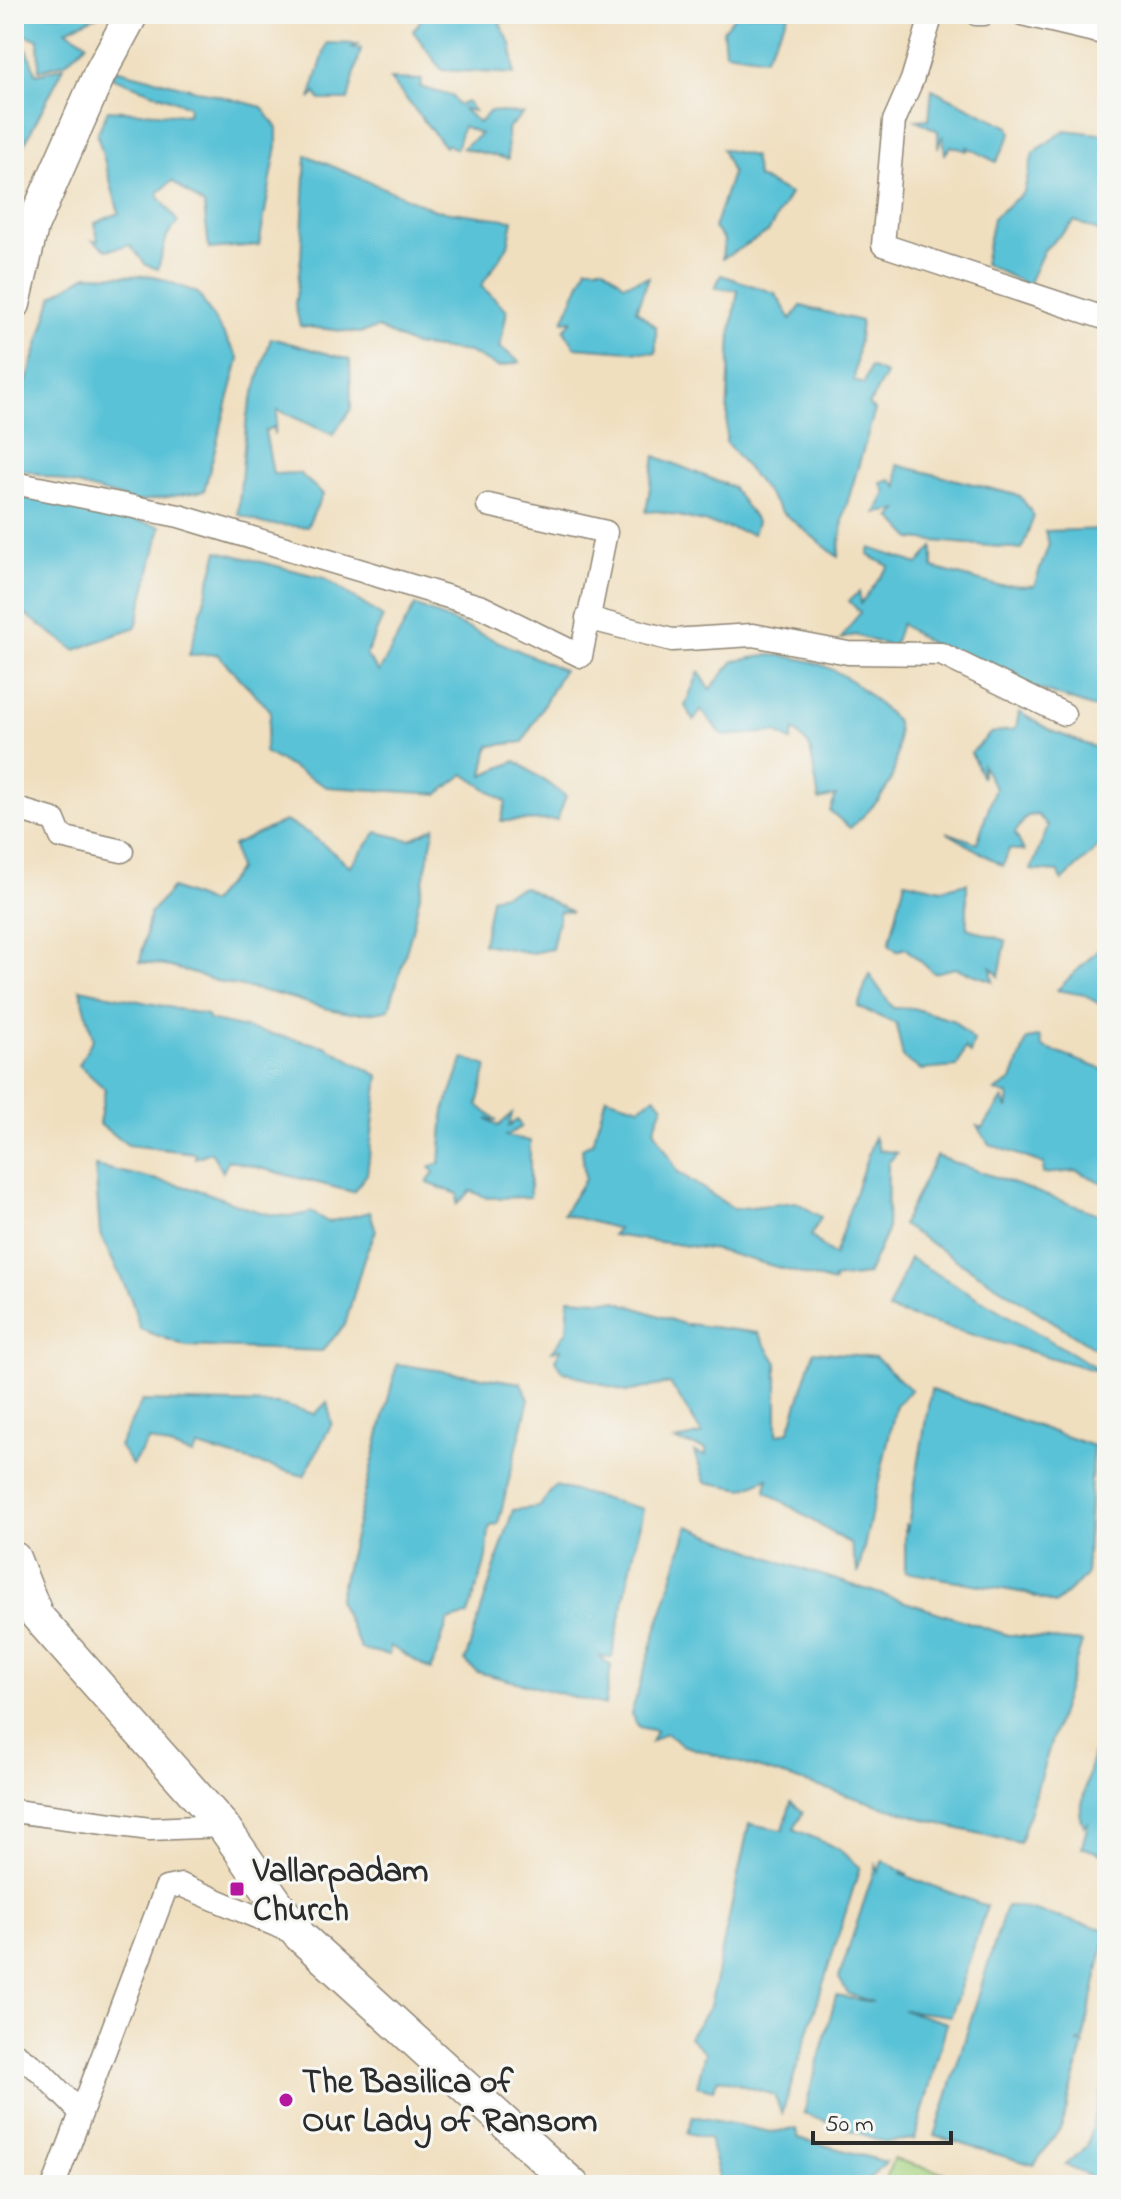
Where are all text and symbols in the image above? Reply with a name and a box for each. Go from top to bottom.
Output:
place label: Vallarpadam Church [252,1848,428,1937]
marker: Vallarpadam Church [228,1880,246,1898]
place label: The Basilica of Our Lady of Ransom [302,2059,597,2149]
marker: The Basilica of Our Lady of Ransom [277,2091,295,2109]
scale bar [813,2095,951,2145]
text: 50 m [825,2108,874,2143]

